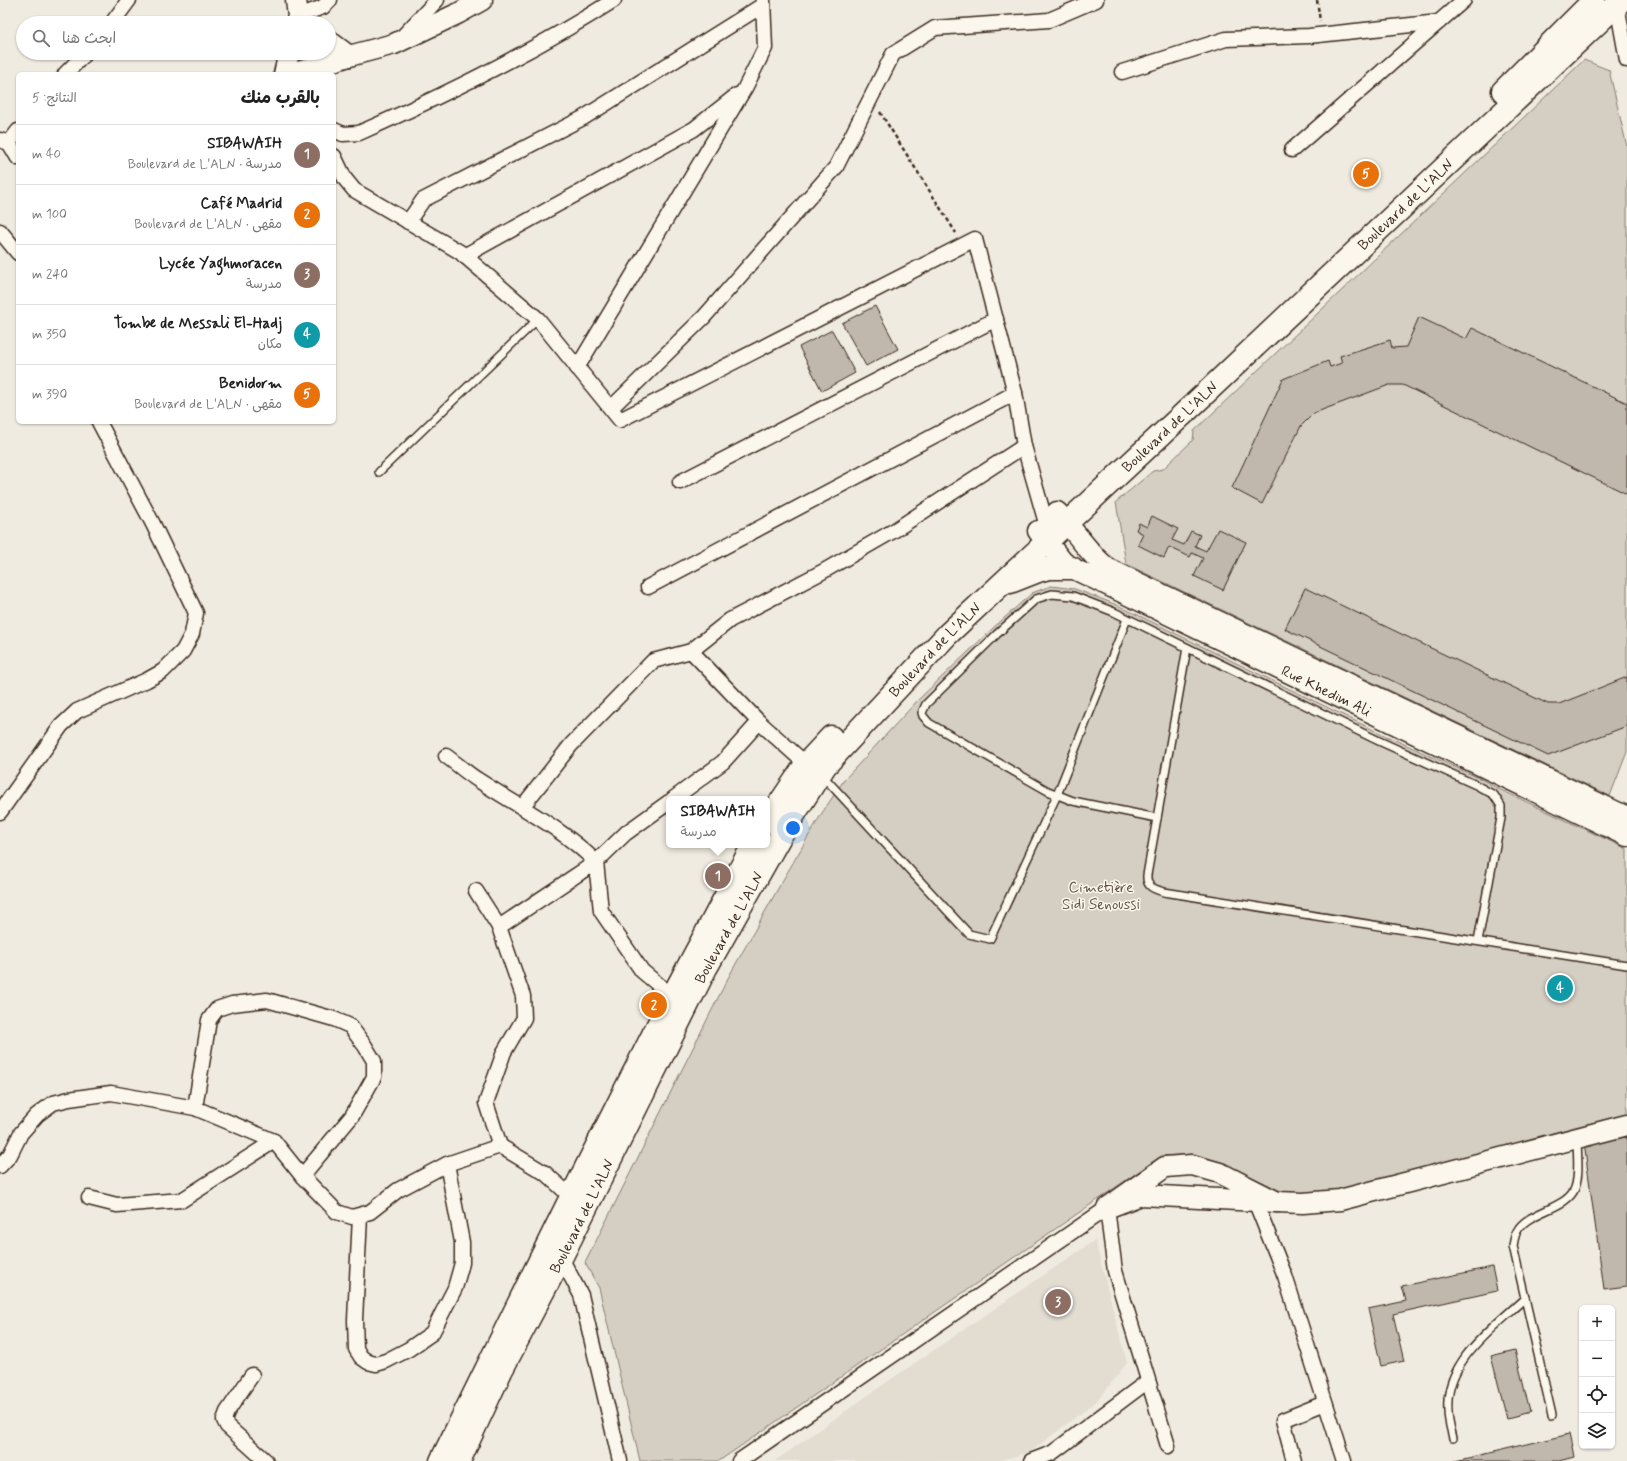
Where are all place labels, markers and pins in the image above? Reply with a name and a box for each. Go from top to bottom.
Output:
pin: 5 [1353,159,1379,189]
pin: 1 [705,861,731,891]
pin: 4 [1547,973,1573,1003]
pin: 2 [641,990,667,1020]
pin: 3 [1045,1287,1071,1317]

